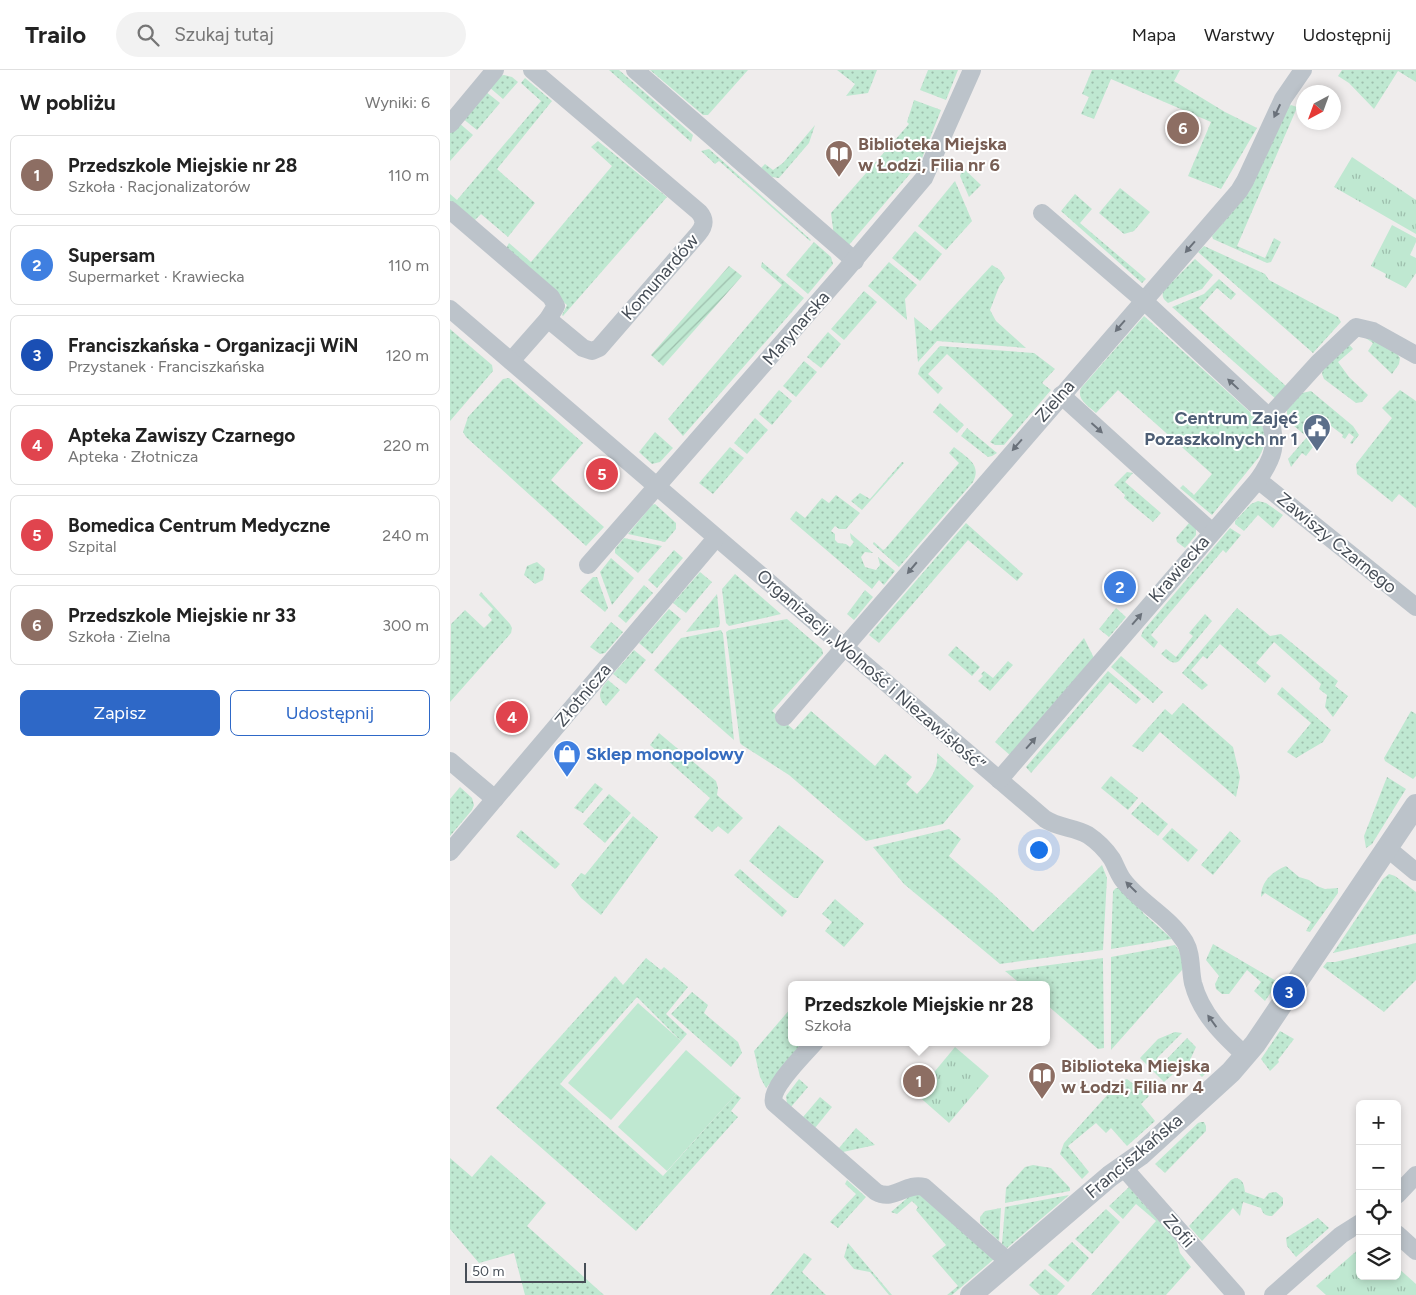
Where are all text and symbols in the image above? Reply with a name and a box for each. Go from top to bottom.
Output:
search box [116,12,466,57]
text: Trailo [25,20,86,49]
icon: search [134,21,162,49]
text: Szukaj tutaj [174,23,274,46]
text: Mapa [1132,24,1176,46]
text: Warstwy [1204,24,1275,46]
text: Udostępnij [1303,24,1391,46]
north arrow [1296,85,1341,130]
text: W pobliżu [20,90,116,115]
text: Wyniki: 6 [365,93,430,112]
one-way arrow [1273,104,1281,118]
pin: 6 [1167,109,1199,147]
place label: Biblioteka Miejska w Łodzi, Filia nr 6 [858,133,1007,176]
library icon: Biblioteka Miejska w Łodzi, Filia nr 6 [824,139,854,178]
text: Przedszkole Miejskie nr 28 [68,154,297,177]
text: 1 [34,166,40,185]
text: 110 m [388,166,429,185]
text: Szkoła · Racjonalizatorów [68,177,250,196]
street label: Komunardów [617,229,703,325]
one-way arrow [1184,240,1196,252]
text: Supersam [68,244,155,267]
text: 2 [32,256,42,275]
text: 110 m [388,256,429,275]
text: Supermarket · Krawiecka [68,267,244,286]
street label: Marynarska [758,286,834,370]
one-way arrow [1115,319,1126,332]
text: Franciszkańska - Organizacji WiN [68,334,358,357]
text: 3 [33,346,41,365]
text: 120 m [386,346,429,365]
text: Przystanek · Franciszkańska [68,357,264,376]
street label: Zielna [1031,375,1079,427]
one-way arrow [1228,378,1240,390]
place label: Centrum Zajęć Pozaszkolnych nr 1 [1144,407,1298,450]
public building icon: Centrum Zajęć Pozaszkolnych nr 1 [1302,413,1332,452]
one-way arrow [1091,422,1103,434]
text: Apteka Zawiszy Czarnego [68,424,295,447]
text: 4 [32,436,42,455]
text: 220 m [383,436,429,455]
one-way arrow [1012,438,1023,451]
text: Apteka · Złotnicza [68,447,198,466]
pin: 5 [586,455,618,493]
street label: Zawiszy Czarnego [1273,488,1401,598]
text: Bomedica Centrum Medyczne [68,514,330,537]
text: 5 [32,526,42,545]
text: 240 m [382,526,429,545]
street label: Krawiecka [1144,531,1214,607]
text: Szpital [68,537,117,556]
one-way arrow [906,562,917,575]
street label: Organizacji „Wolność i Niezawisłość” [752,565,990,775]
pin: 2 [1104,568,1136,606]
text: Przedszkole Miejskie nr 33 [68,604,296,627]
one-way arrow [1131,613,1142,626]
text: 6 [32,616,42,635]
text: 300 m [382,616,429,635]
text: Szkoła · Zielna [68,627,171,646]
street label: Złotnicza [550,659,616,731]
button: Zapisz [20,690,220,736]
button: Udostępnij [230,690,430,736]
pin: 4 [496,698,528,736]
one-way arrow [1025,736,1036,749]
shop icon: Sklep monopolowy [552,739,582,778]
place label: Sklep monopolowy [586,743,745,765]
your location [1026,837,1052,863]
one-way arrow [1125,881,1137,893]
pin: 3 [1273,973,1305,1011]
popup [788,981,1050,1046]
text: Przedszkole Miejskie nr 28 [804,993,1034,1016]
one-way arrow [1207,1015,1218,1028]
text: Szkoła [804,1016,851,1035]
place label: Biblioteka Miejska w Łodzi, Filia nr 4 [1061,1055,1210,1098]
library icon: Biblioteka Miejska w Łodzi, Filia nr 4 [1027,1061,1057,1100]
pin: 1 [903,1062,935,1100]
map controls [1356,1100,1401,1280]
button: + [1356,1100,1401,1145]
street label: Franciszkańska [1081,1109,1187,1203]
button: − [1356,1145,1401,1190]
button: locate [1356,1190,1401,1235]
street label: Zofii [1158,1210,1200,1252]
button: layers [1356,1235,1401,1280]
scale bar [465,1260,586,1283]
text: 50 m [472,1263,504,1280]

